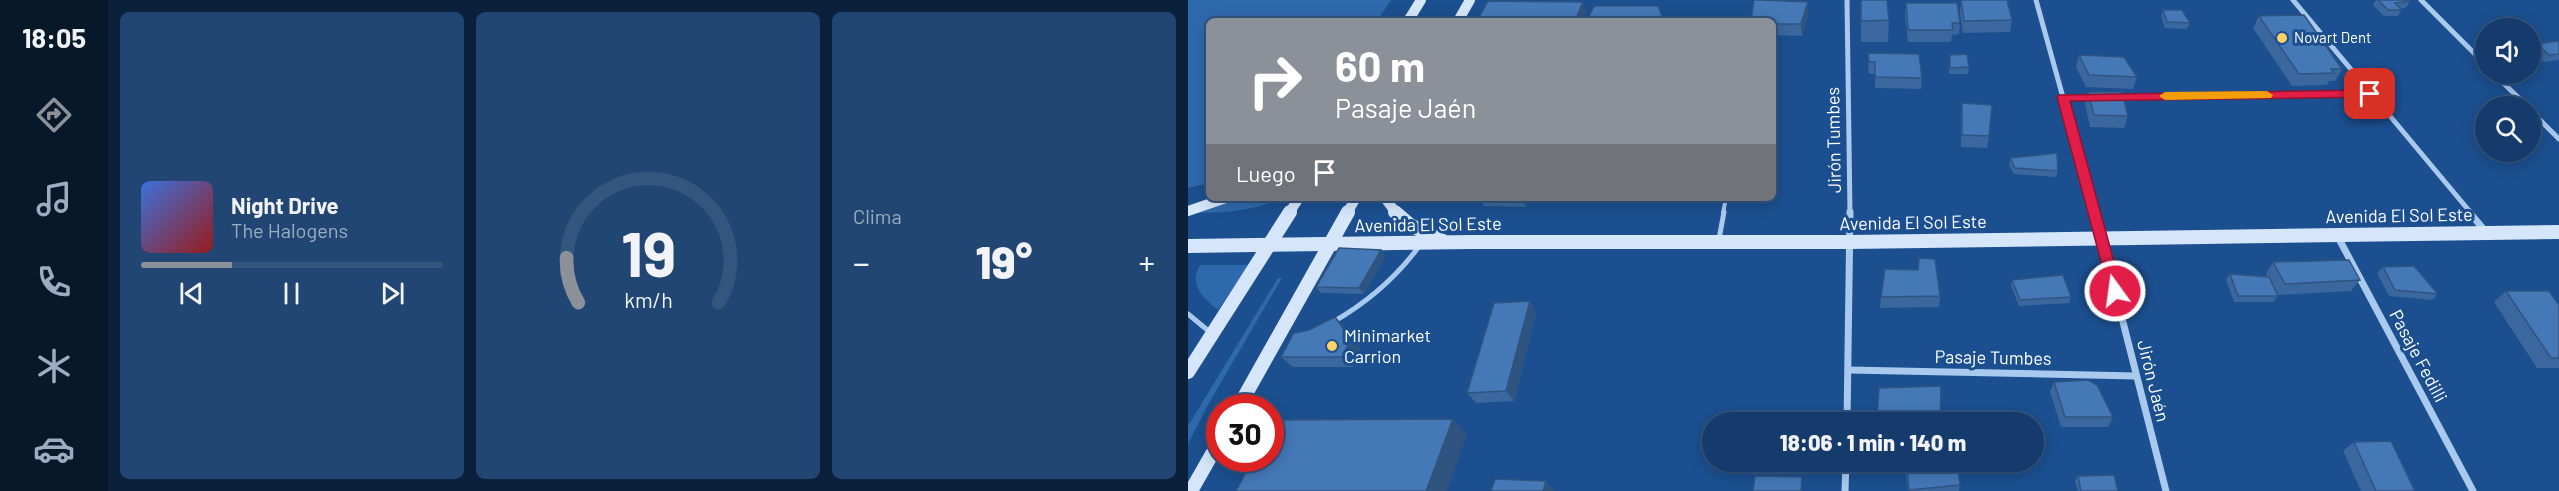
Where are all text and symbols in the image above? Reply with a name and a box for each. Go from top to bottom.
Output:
map controls [2475,18,2541,162]
button: sound [2475,18,2541,84]
text: 18:05 [22,21,86,53]
place label: Novart Dent [2294,28,2372,46]
marker: Novart Dent [2275,31,2289,45]
text: 60 m [1335,40,1425,90]
icon: right [1236,42,1314,120]
pin [2344,68,2395,119]
icon: arrive [2353,77,2386,110]
street label: Jirón Tumbes [1821,87,1845,193]
text: Pasaje Jaén [1335,91,1476,123]
icon: directions [33,94,75,136]
button: search [2475,96,2541,162]
icon: arrive [1308,156,1341,189]
text: Luego [1236,160,1296,186]
icon: music [33,178,75,220]
text: Night Drive [231,192,339,218]
street label: Avenida El Sol Este [2325,203,2473,227]
text: Clima [853,204,902,228]
street label: Avenida El Sol Este [1839,210,1987,234]
street label: Avenida El Sol Este [1354,212,1502,236]
text: 19 [620,215,676,289]
text: The Halogens [231,218,348,242]
text: 19° [976,234,1032,288]
text: − [853,242,870,282]
text: + [1139,242,1155,282]
position arrow [2083,259,2147,323]
icon: phone [33,261,75,303]
icon: previous [175,277,208,310]
icon: pause [275,277,308,310]
icon: next [376,277,409,310]
text: km/h [624,287,672,312]
street label: Pasaje Fedilli [2385,305,2452,406]
place label: Minimarket Carrion [1344,324,1431,367]
street label: Jirón Jaén [2133,338,2175,424]
marker: Minimarket Carrion [1325,339,1339,353]
icon: climate [33,345,75,387]
street label: Pasaje Tumbes [1934,345,2052,369]
speed limit sign: 30 [1206,394,1284,472]
icon: car [33,428,75,470]
text: 18:06 · 1 min · 140 m [1780,429,1966,455]

